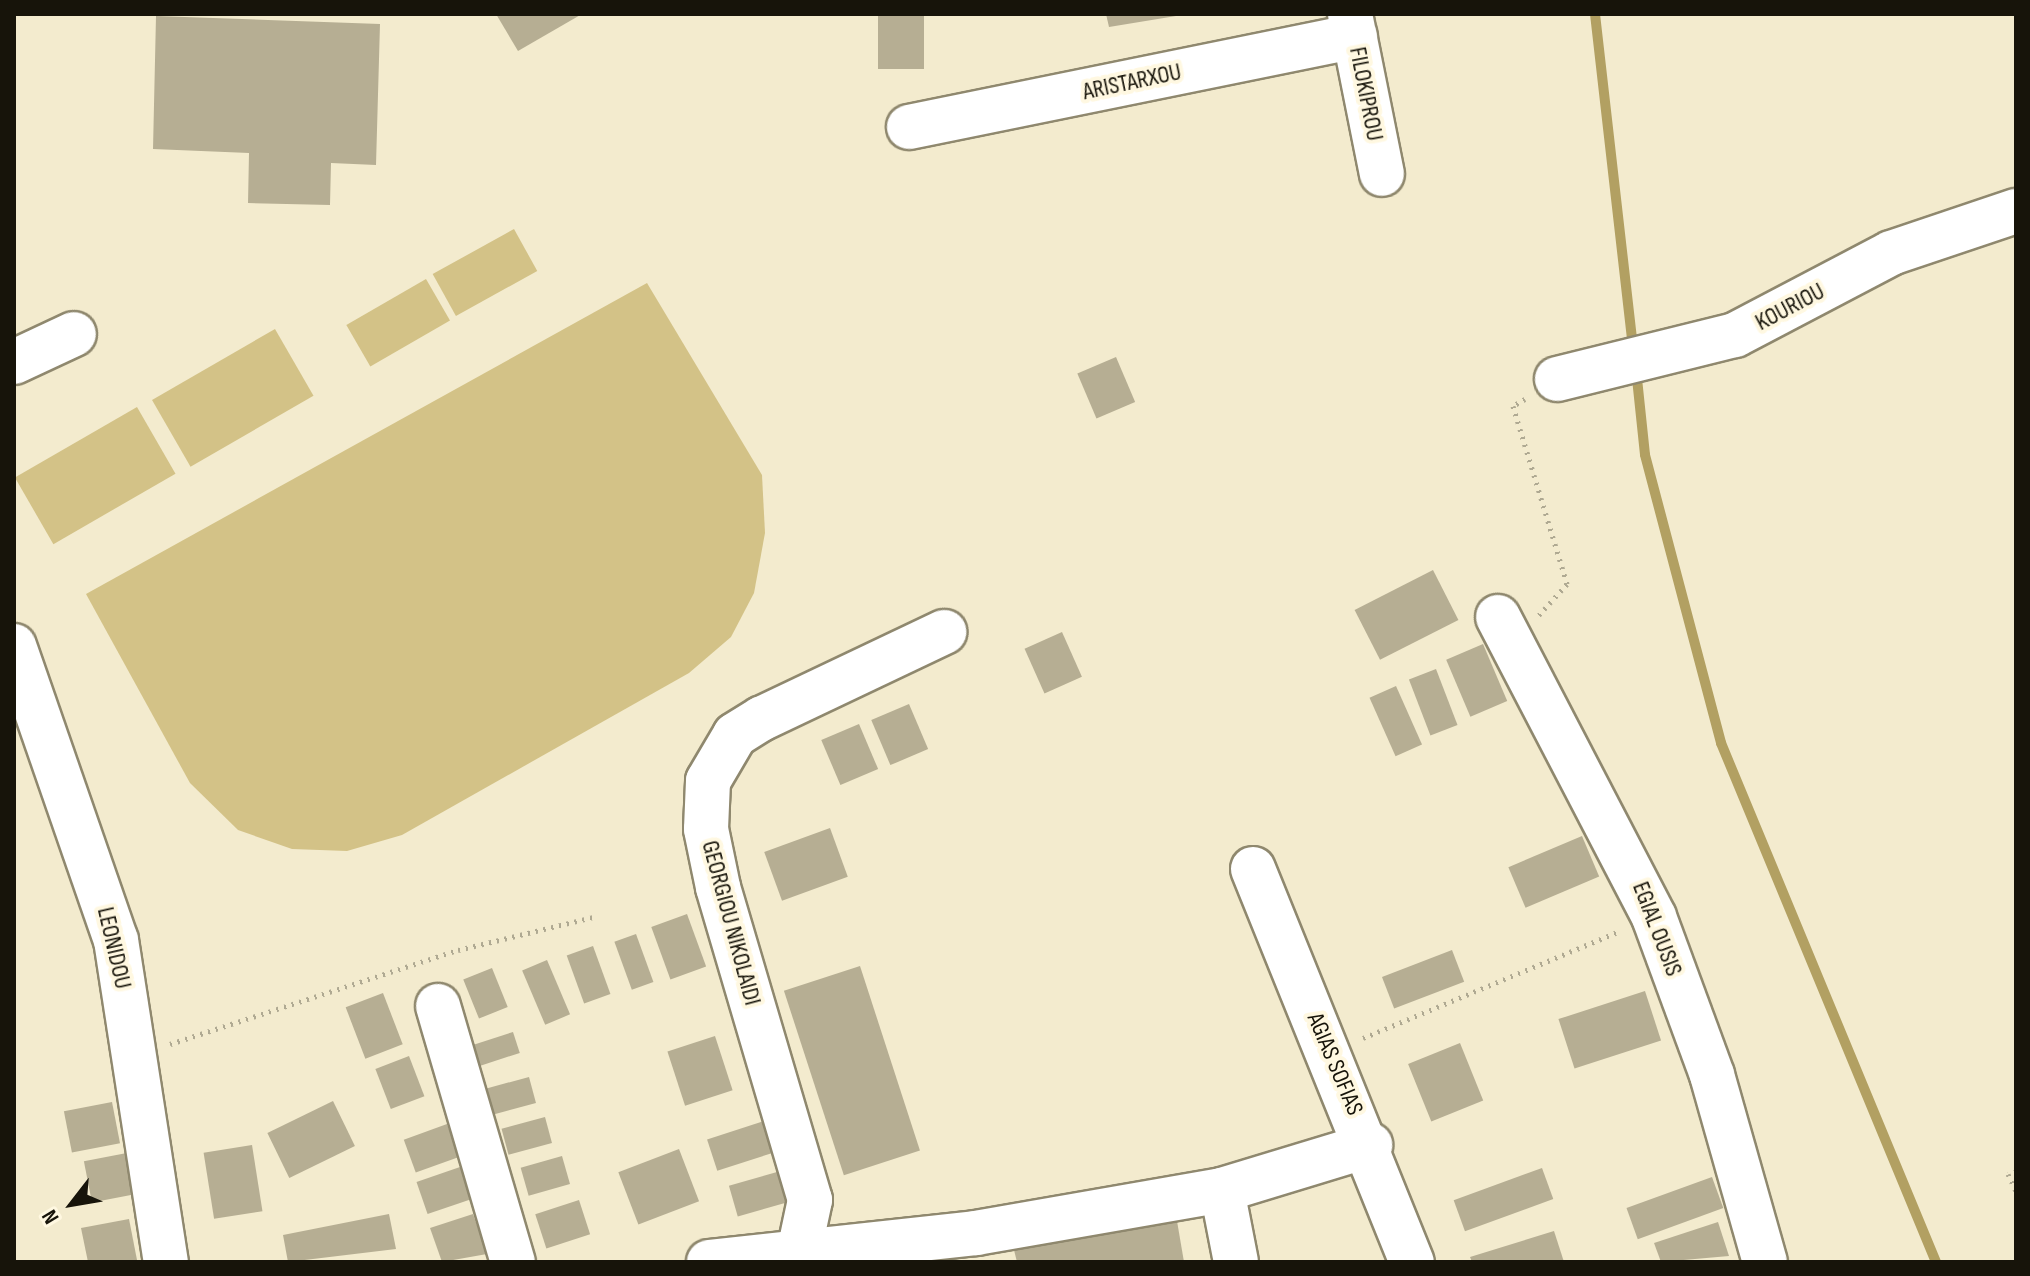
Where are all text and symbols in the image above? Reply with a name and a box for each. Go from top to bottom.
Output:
street label: FILOKIPROU [1343,45,1389,143]
street label: ARISTARXOU [1080,58,1184,106]
street label: KOURIOU [1751,277,1829,337]
street label: GEORGIOU NIKOLAIDI [695,838,767,1008]
street label: EGIAL OUSIS [1626,878,1688,980]
street label: LEONIDOU [91,904,137,992]
street label: AGIAS SOFIAS [1301,1009,1369,1119]
north arrow [32,1164,112,1244]
text: N [36,1205,66,1229]

